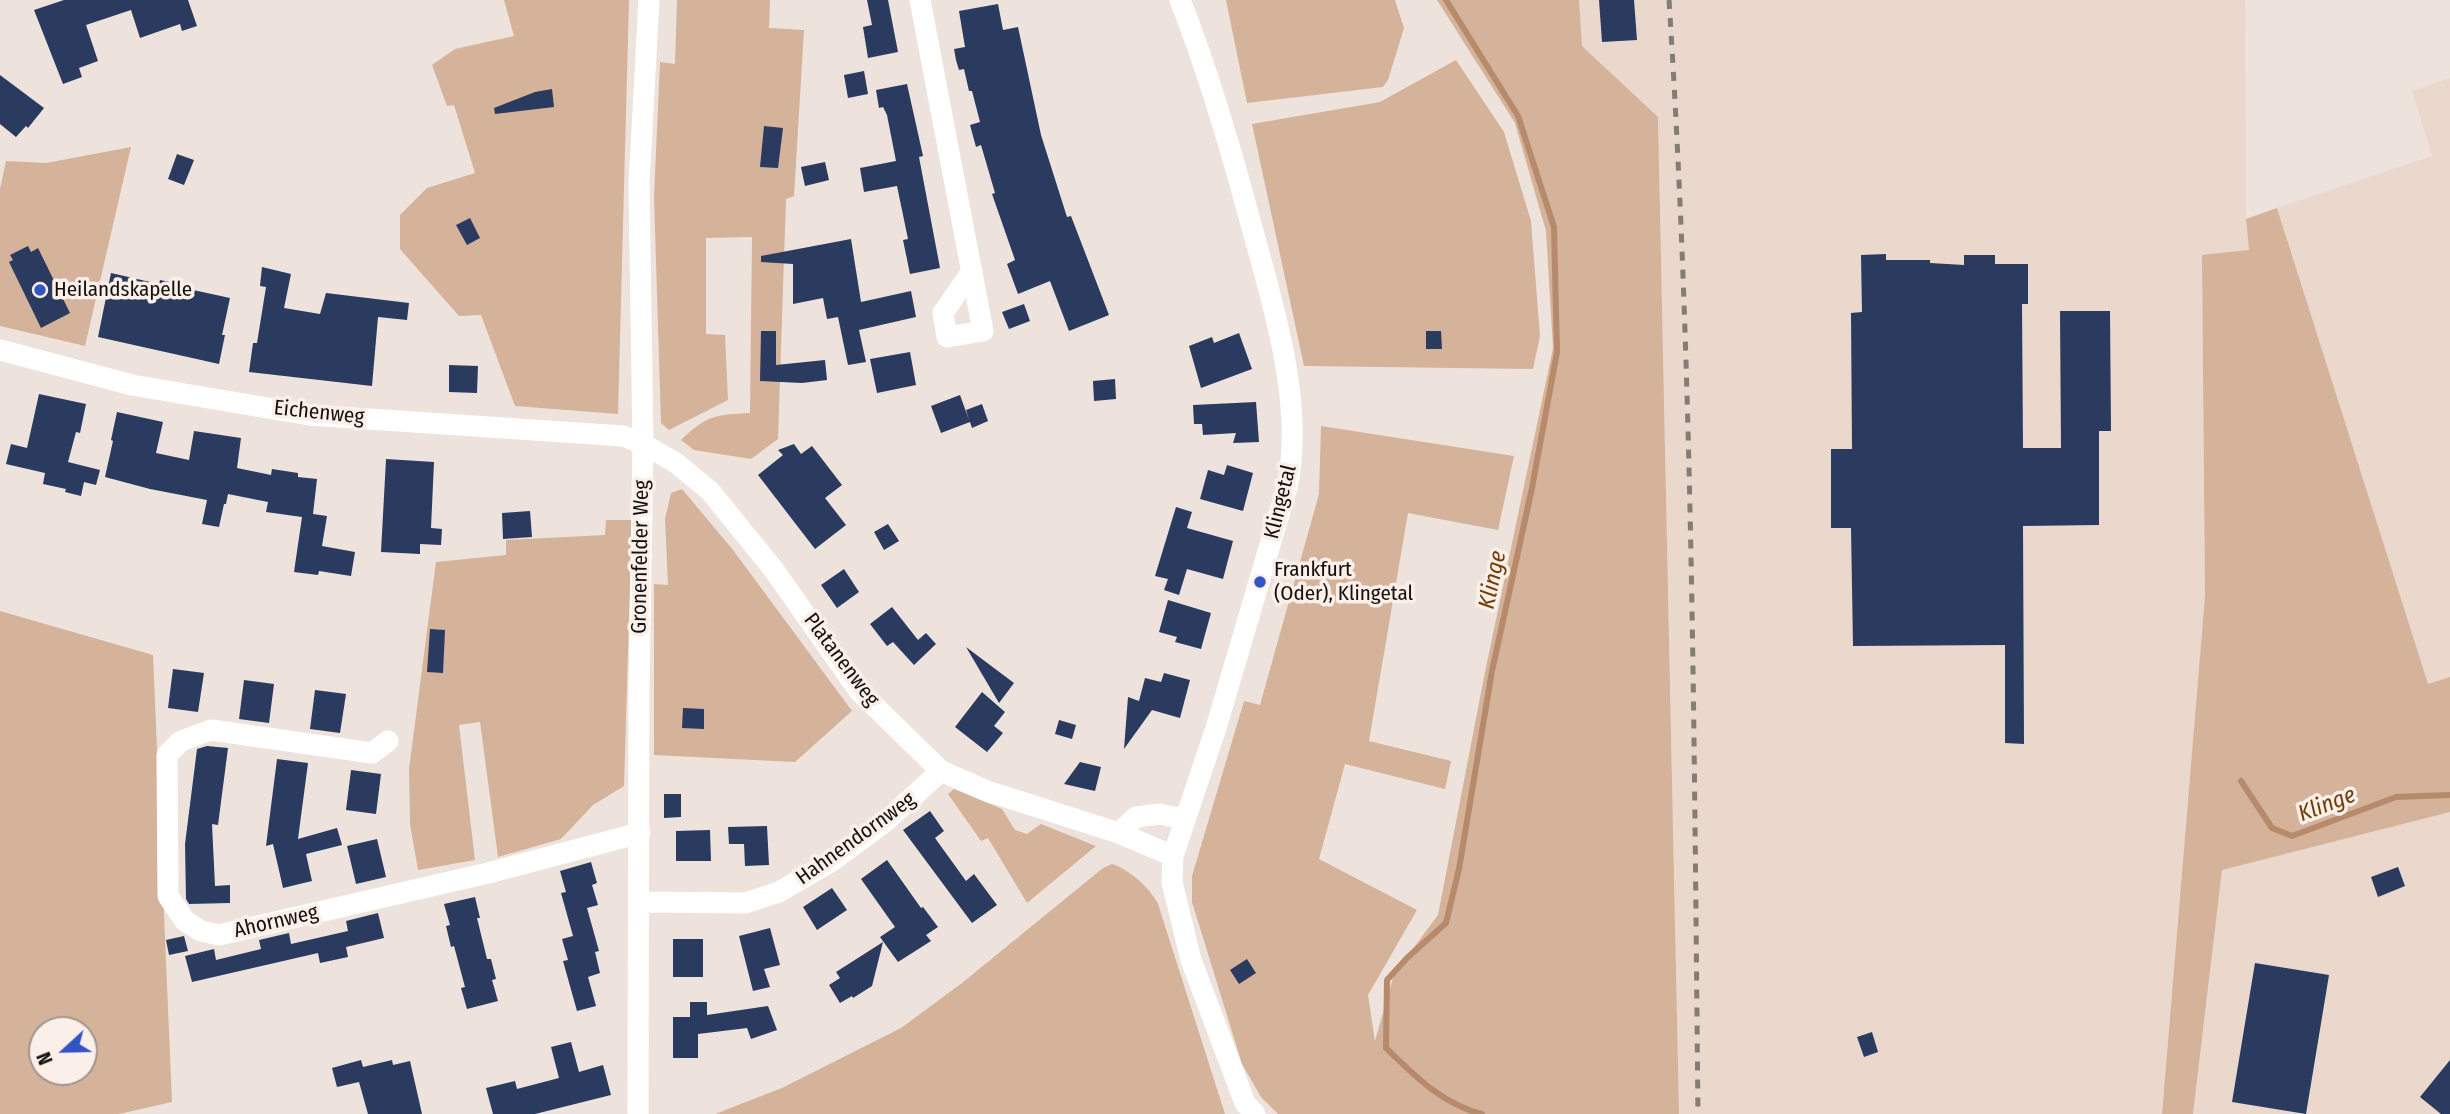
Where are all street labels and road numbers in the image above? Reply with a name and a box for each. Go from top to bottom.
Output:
street label: Eichenweg [273,396,365,430]
street label: Klingetal [1260,462,1302,542]
street label: Gronenfelder Weg [627,480,655,634]
street label: Platanenweg [798,608,884,712]
street label: Hahnendornweg [791,787,921,891]
street label: Ahornweg [231,900,321,944]

